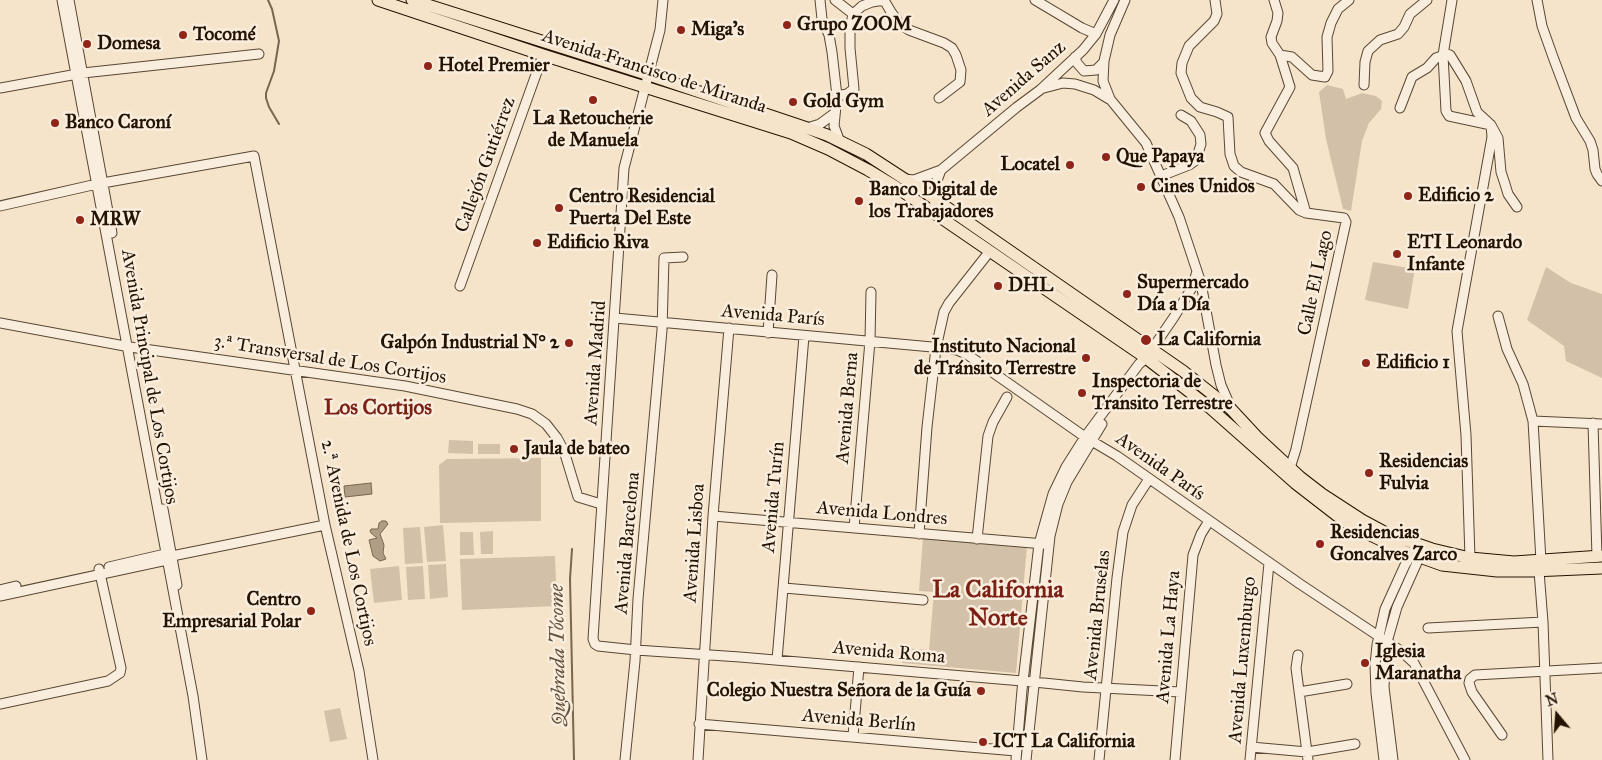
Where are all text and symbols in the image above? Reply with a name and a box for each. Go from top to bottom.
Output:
place label: Grupo ZOOM [797,14,912,36]
place label: Miga's [691,19,744,41]
marker: Grupo ZOOM [781,19,793,31]
place label: Tocomé [193,24,256,46]
marker: Miga's [675,24,687,36]
street label: Avenida Francisco de Miranda [539,25,769,119]
marker: Tocomé [177,29,189,41]
place label: Domesa [97,33,160,55]
street label: Avenida Sanz [977,36,1071,122]
marker: Domesa [81,38,93,50]
place label: Hotel Premier [438,55,550,77]
marker: Hotel Premier [422,60,434,72]
place label: Gold Gym [803,91,884,113]
street label: Callejón Gutiérrez [451,94,521,236]
marker: La Retoucherie de Manuela [587,94,599,106]
marker: Gold Gym [787,96,799,108]
place label: La Retoucherie de Manuela [533,108,653,152]
place label: Banco Caroní [65,112,171,134]
marker: Banco Caroní [49,117,61,129]
place label: Que Papaya [1116,146,1204,168]
marker: Que Papaya [1100,151,1112,163]
place label: Locatel [1000,154,1060,176]
marker: Locatel [1064,159,1076,171]
place label: Cines Unidos [1151,176,1255,198]
place label: Banco Digital de los Trabajadores [869,179,997,223]
marker: Cines Unidos [1135,181,1147,193]
place label: Edificio 2 [1418,185,1494,207]
place label: Centro Residencial Puerta Del Este [569,186,715,230]
marker: Edificio 2 [1402,190,1414,202]
marker: Banco Digital de los Trabajadores [853,195,865,207]
marker: Centro Residencial Puerta Del Este [553,202,565,214]
place label: MRW [90,209,140,231]
marker: MRW [74,214,86,226]
street label: Calle El Lago [1294,228,1338,338]
place label: Edificio Riva [547,232,649,254]
place label: ETI Leonardo Infante [1407,232,1522,276]
marker: Edificio Riva [531,237,543,249]
street label: Avenida Principal de Los Cortijos [115,248,183,506]
marker: ETI Leonardo Infante [1391,248,1403,260]
place label: Supermercado Día a Día [1137,272,1249,316]
place label: DHL [1008,275,1053,297]
marker: DHL [992,280,1004,292]
marker: Supermercado Día a Día [1121,288,1133,300]
street label: Avenida Madrid [580,300,612,426]
street label: Avenida París [720,300,826,332]
place label: La California [1157,329,1261,351]
street label: 3.ª Transversal de Los Cortijos [212,330,448,390]
place label: Galpón Industrial N° 2 [381,332,559,354]
marker: La California [1139,333,1153,347]
place label: Instituto Nacional de Tránsito Terrestre [914,336,1076,380]
marker: Galpón Industrial N° 2 [563,337,575,349]
street label: Avenida Berna [832,351,864,465]
marker: Instituto Nacional de Tránsito Terrestre [1080,352,1092,364]
place label: Edificio 1 [1376,352,1450,374]
marker: Edificio 1 [1360,357,1372,369]
place label: Inspectoria de Transito Terrestre [1092,371,1233,415]
marker: Inspectoria de Transito Terrestre [1076,387,1088,399]
district label: Los Cortijos [324,396,432,422]
street label: Avenida París [1111,428,1209,506]
street label: 2.ª Avenida de Los Cortijos [315,438,381,648]
place label: Jaula de bateo [524,438,630,460]
street label: Avenida Turín [758,441,790,553]
marker: Jaula de bateo [508,443,520,455]
place label: Residencias Fulvia [1379,451,1468,495]
marker: Residencias Fulvia [1363,467,1375,479]
street label: Avenida Barcelona [610,471,646,615]
street label: Avenida Lisboa [679,483,711,603]
street label: Avenida Londres [816,497,948,531]
place label: Residencias Goncalves Zarco [1330,522,1457,566]
marker: Residencias Goncalves Zarco [1314,538,1326,550]
street label: Avenida Bruselas [1080,549,1116,681]
street label: Avenida La Haya [1152,570,1186,704]
street label: Avenida Luxemburgo [1224,576,1262,744]
district label: La California Norte [932,577,1064,633]
water label: Quebrada Tócome [546,584,572,726]
place label: Centro Empresarial Polar [162,589,301,633]
marker: Centro Empresarial Polar [305,605,317,617]
street label: Avenida Roma [832,637,946,669]
place label: Iglesia Maranatha [1375,641,1461,685]
marker: Iglesia Maranatha [1359,657,1371,669]
place label: Colegio Nuestra Señora de la Guía [707,680,971,702]
marker: Colegio Nuestra Señora de la Guía [975,685,987,697]
north arrow [1532,690,1582,740]
text: N [1544,690,1560,710]
street label: Avenida Berlín [801,705,917,737]
place label: ICT La California [993,731,1135,753]
marker: ICT La California [977,736,989,748]

